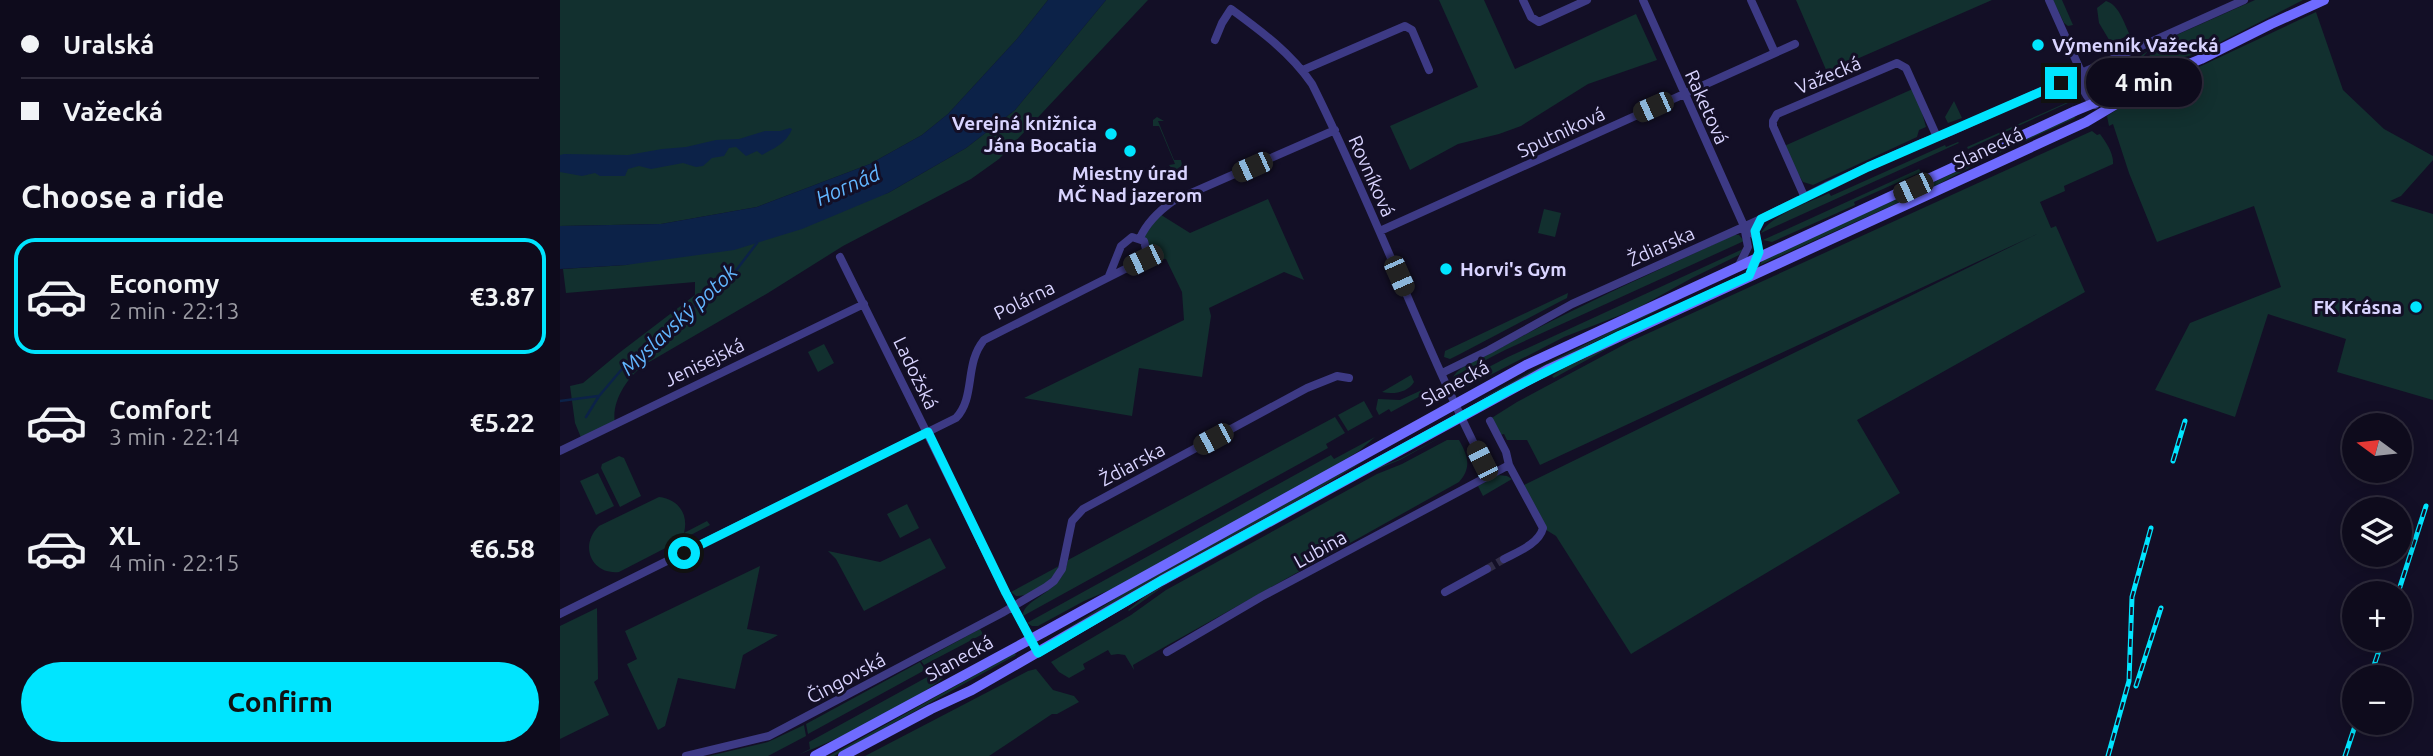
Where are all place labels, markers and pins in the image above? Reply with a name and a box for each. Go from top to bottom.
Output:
place label: Výmenník Važecká [2052,34,2219,56]
marker: Výmenník Važecká [2030,37,2046,53]
place label: Verejná knižnica Jána Bocatia [952,112,1097,156]
marker: Verejná knižnica Jána Bocatia [1103,126,1119,142]
marker: Miestny úrad MČ Nad jazerom [1122,143,1138,159]
place label: Miestny úrad MČ Nad jazerom [1057,162,1203,206]
place label: Horvi's Gym [1460,258,1567,280]
marker: Horvi's Gym [1438,261,1454,277]
place label: FK Krásna [2313,296,2402,318]
marker: FK Krásna [2408,299,2424,315]

